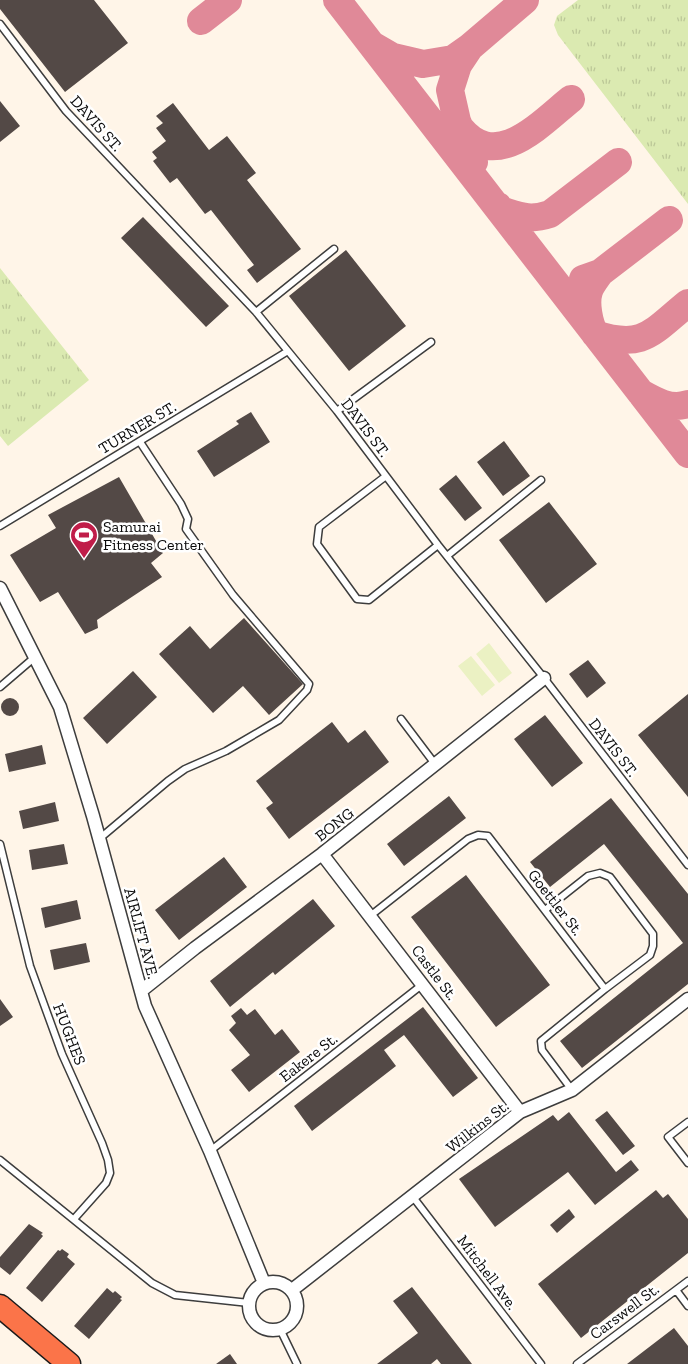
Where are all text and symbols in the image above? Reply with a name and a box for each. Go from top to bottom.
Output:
street label: DAVIS ST. [67,91,127,155]
street label: DAVIS ST. [337,394,394,460]
street label: TURNER ST. [95,397,179,458]
place label: Samurai Fitness Center [103,517,204,554]
sports icon: Samurai Fitness Center [69,520,99,559]
street label: DAVIS ST. [585,714,642,780]
street label: BONG [311,803,357,845]
street label: Goettler St. [524,866,587,939]
street label: AIRLIFT AVE. [120,886,163,981]
street label: Castle St. [408,941,462,1004]
street label: HUGHES [49,1001,90,1068]
street label: Eakere St. [276,1029,341,1086]
street label: Wilkins St. [442,1096,512,1157]
street label: Mitchell Ave. [453,1231,522,1313]
street label: Carswell St. [586,1279,663,1343]

